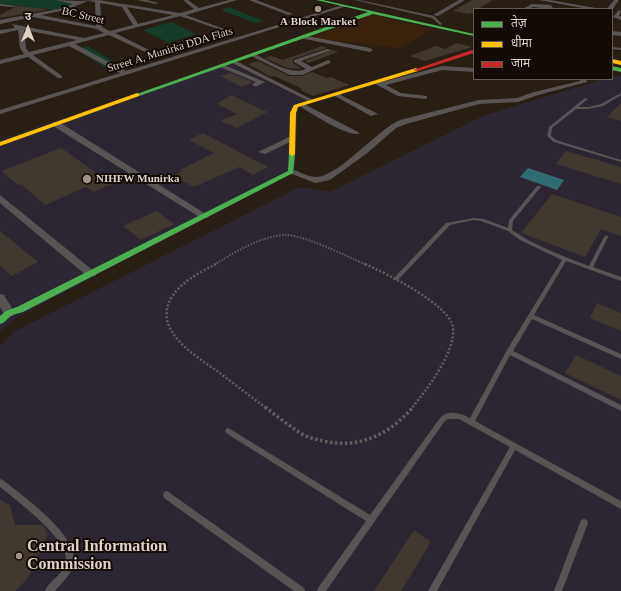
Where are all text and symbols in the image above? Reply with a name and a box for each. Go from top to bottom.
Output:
marker: A Block Market [313,4,323,14]
street label: BC Street [61,5,105,27]
north arrow [8,8,48,48]
legend [473,8,613,80]
text: उ [25,10,31,22]
place label: A Block Market [280,15,356,29]
text: तेज़ [511,16,527,30]
street label: Street A, Munirka DDA Flats [106,25,234,75]
text: धीमा [511,36,532,50]
text: जाम [511,56,530,70]
place label: NIHFW Munirka [96,172,179,186]
marker: NIHFW Munirka [81,173,93,185]
place label: Central Information Commission [27,537,167,575]
marker: Central Information Commission [14,551,24,561]

